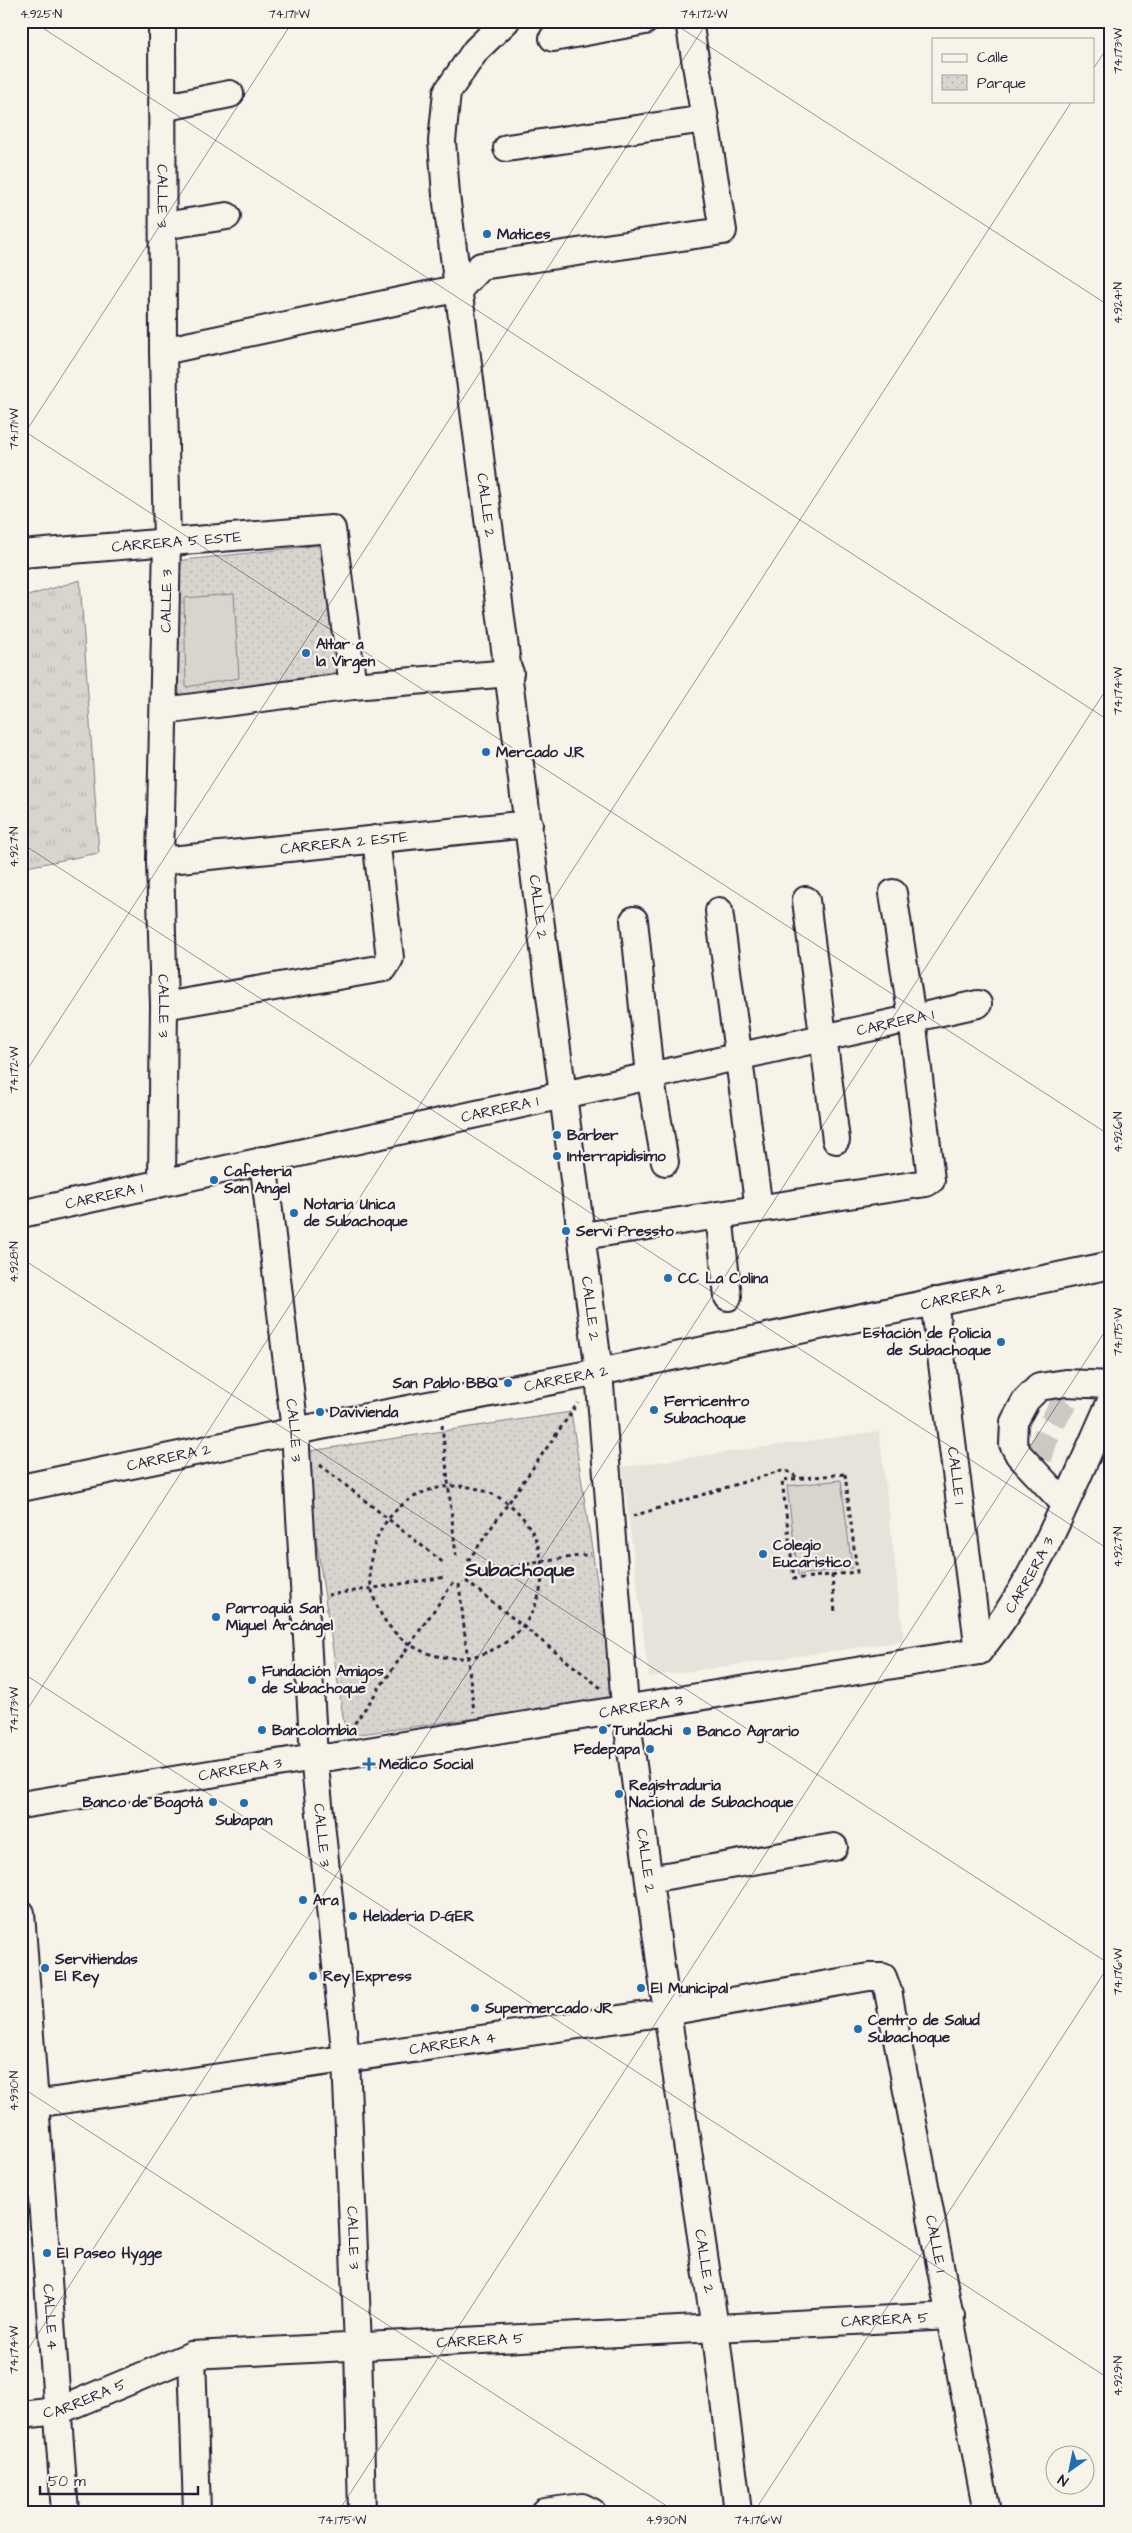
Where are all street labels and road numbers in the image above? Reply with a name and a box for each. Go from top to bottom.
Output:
street label: CALLE 3 [151,164,173,228]
street label: CALLE 2 [471,472,500,539]
street label: CARRERA 5 ESTE [111,526,242,558]
street label: CALLE 3 [155,569,178,633]
street label: CARRERA 2 ESTE [279,826,409,860]
street label: CALLE 2 [523,874,553,941]
street label: CALLE 3 [152,974,174,1038]
street label: CARRERA 1 [855,1004,936,1041]
street label: CARRERA 1 [459,1091,541,1128]
street label: CARRERA 1 [63,1178,145,1215]
street label: CALLE 2 [576,1275,605,1342]
street label: CARRERA 2 [919,1277,1007,1316]
street label: CARRERA 2 [522,1360,611,1397]
street label: CALLE 3 [280,1397,307,1463]
street label: CARRERA 2 [125,1439,213,1477]
street label: CALLE 1 [942,1446,970,1506]
street label: CARRERA 3 [1000,1533,1060,1617]
street label: CARRERA 3 [598,1690,685,1724]
street label: CARRERA 3 [197,1752,284,1787]
street label: CALLE 3 [308,1802,336,1868]
street label: CALLE 2 [631,1827,660,1894]
street label: CARRERA 4 [408,2027,497,2060]
street label: CALLE 3 [341,2206,365,2270]
street label: CALLE 1 [920,2214,951,2274]
street label: CALLE 2 [689,2228,720,2295]
street label: CALLE 4 [37,2283,63,2351]
street label: CARRERA 5 [840,2307,929,2333]
street label: CARRERA 5 [436,2328,525,2353]
street label: CARRERA 5 [42,2374,130,2424]

